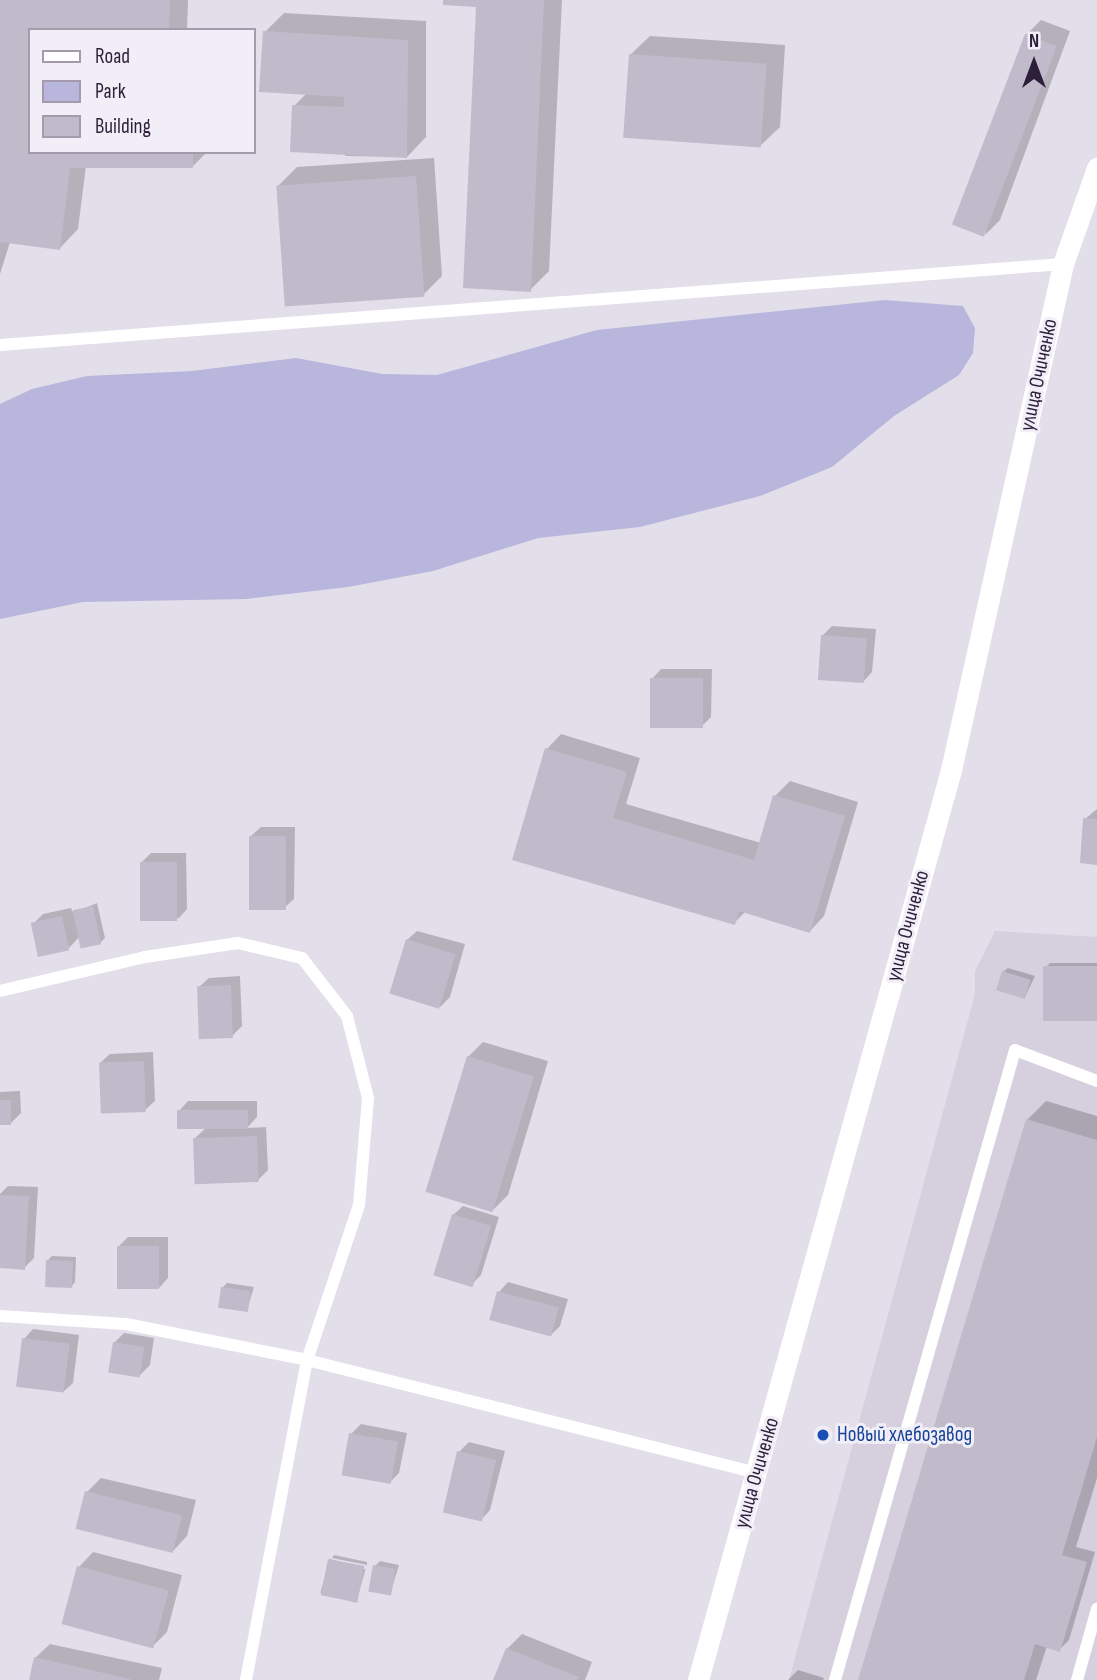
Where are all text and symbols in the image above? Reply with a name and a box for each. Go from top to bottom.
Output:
legend [28,28,256,154]
north arrow [999,28,1069,98]
text: N [1029,30,1039,53]
text: Road [95,44,130,69]
text: Park [95,79,126,104]
text: Building [95,114,151,139]
street label: улица Очиченко [1015,317,1063,433]
street label: улица Очиченко [881,868,935,984]
street label: улица Очиченко [729,1415,785,1531]
place label: Новый хлебозавод [837,1422,972,1448]
marker: Новый хлебозавод [815,1427,831,1443]

